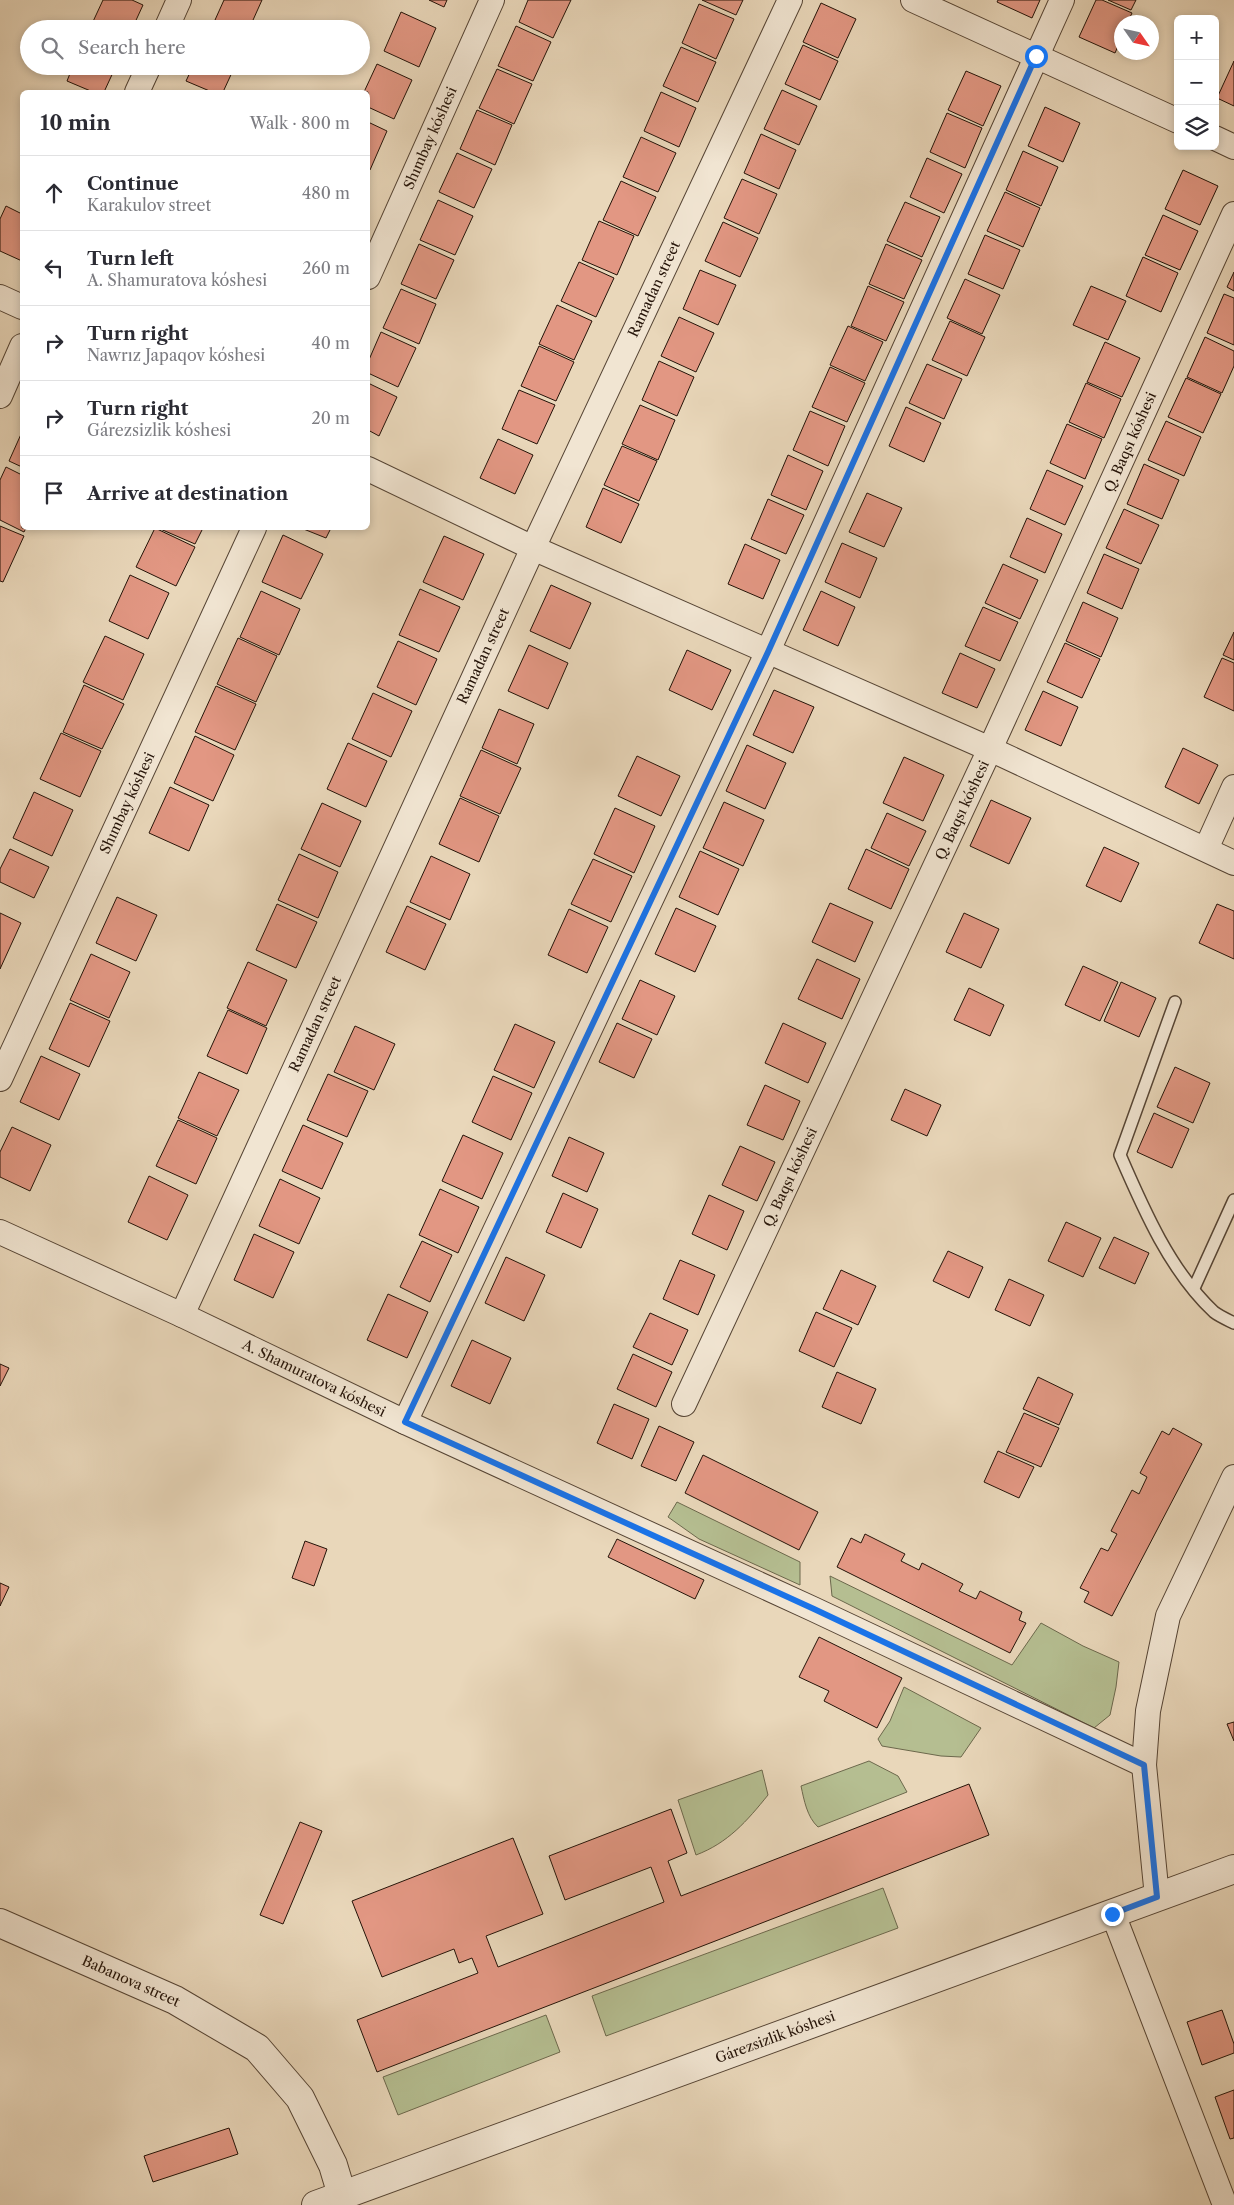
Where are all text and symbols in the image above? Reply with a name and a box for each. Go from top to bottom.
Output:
north arrow [1114,15,1159,60]
map controls [1174,15,1219,150]
button: + [1174,15,1219,60]
search box [20,20,370,75]
icon: search [38,34,66,62]
text: Search here [78,36,186,59]
route start [1025,45,1048,68]
button: − [1174,60,1219,105]
street label: Shımbay kóshesi [399,84,461,192]
button: layers [1174,105,1219,150]
text: 10 min [40,110,111,135]
text: Walk · 800 m [250,113,350,133]
text: Continue [87,172,179,195]
icon: ahead [40,179,68,207]
text: 480 m [302,183,350,203]
text: Karakulov street [87,195,211,215]
street label: Ramadan street [624,238,684,340]
text: Turn left [87,247,174,270]
icon: left [40,254,68,282]
text: 260 m [302,258,350,278]
text: A. Shamuratova kóshesi [87,270,267,290]
text: Turn right [87,322,188,345]
icon: right [40,329,68,357]
text: 40 m [311,333,350,353]
text: Nawrız Japaqov kóshesi [87,345,265,365]
street label: Q. Baqsı kóshesi [1100,389,1160,495]
text: Turn right [87,397,188,420]
icon: right [40,404,68,432]
text: 20 m [311,408,350,428]
text: Gárezsizlik kóshesi [87,420,231,440]
icon: arrive [40,479,68,507]
text: Arrive at destination [87,482,288,505]
street label: Ramadan street [453,605,513,707]
street label: Shımbay kóshesi [96,749,158,857]
street label: Q. Baqsı kóshesi [931,757,993,863]
street label: Ramadan street [285,973,345,1075]
street label: Q. Baqsı kóshesi [759,1124,821,1230]
street label: A. Shamuratova kóshesi [238,1335,389,1421]
route end [1101,1903,1124,1926]
street label: Babanova street [79,1951,183,2011]
street label: Gárezsizlik kóshesi [713,2007,837,2067]

